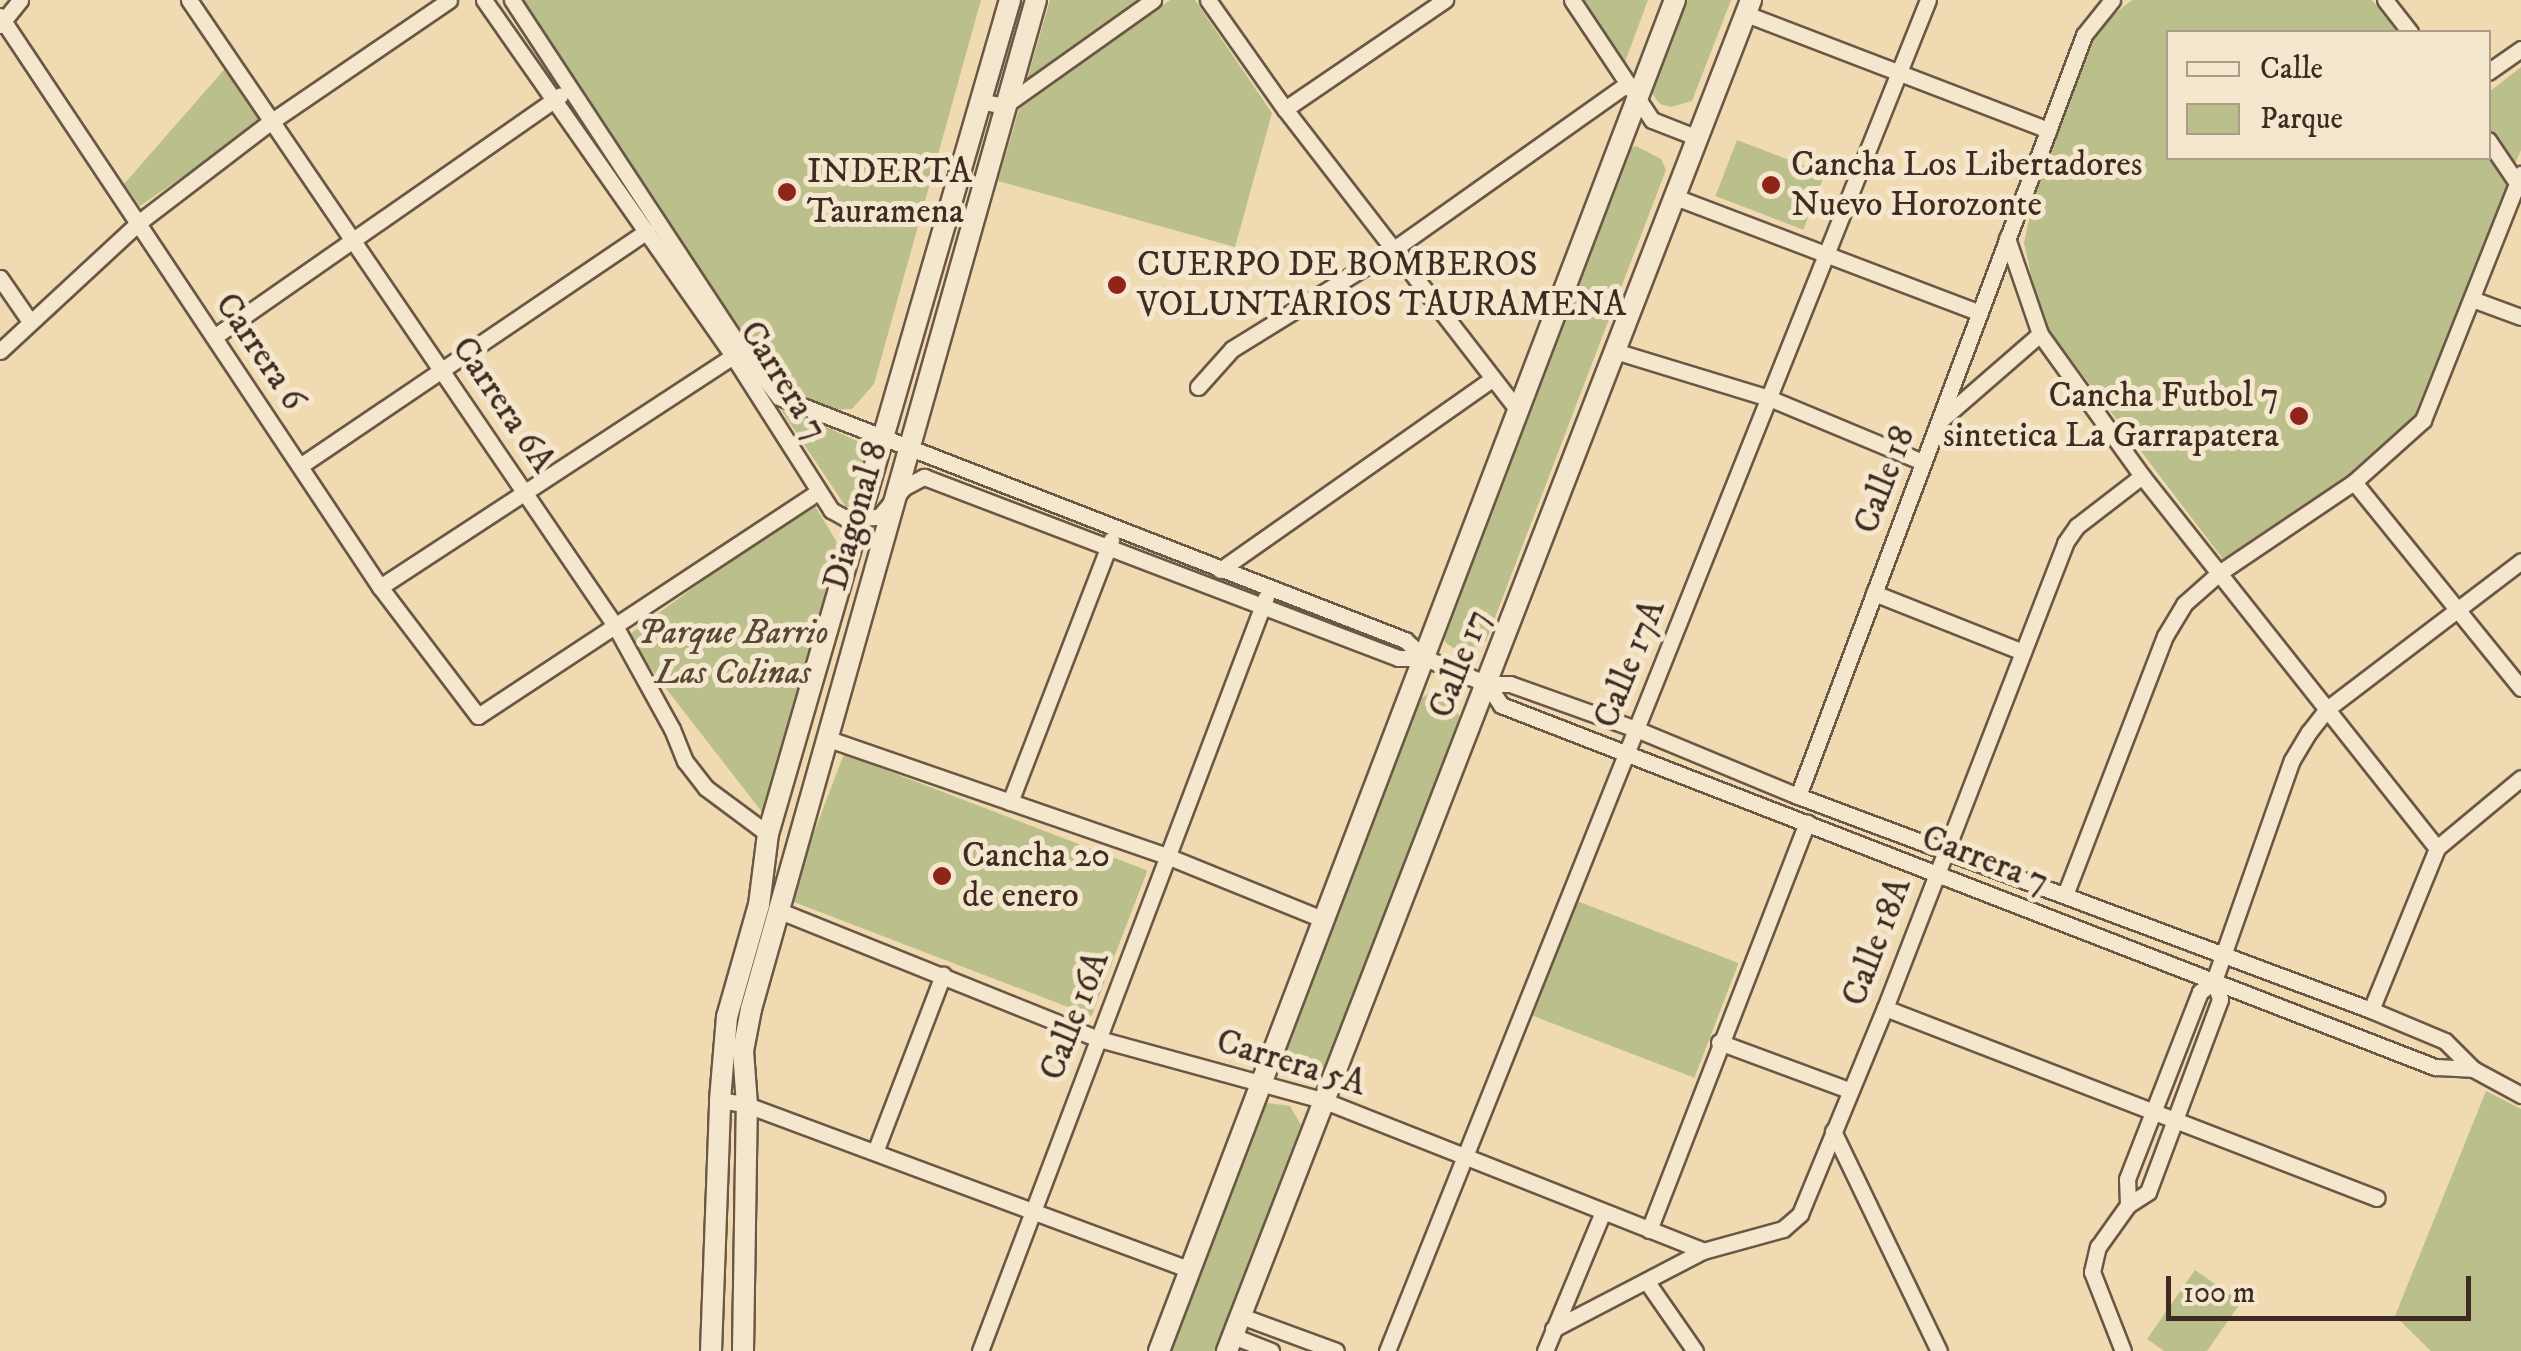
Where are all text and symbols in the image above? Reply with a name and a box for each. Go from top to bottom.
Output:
legend [2166,30,2491,160]
text: Calle [2260,51,2323,88]
text: Parque [2260,101,2343,138]
place label: Cancha Los Libertadores Nuevo Horozonte [1791,144,2142,226]
place label: INDERTA Tauramena [807,151,972,233]
marker: Cancha Los Libertadores Nuevo Horozonte [1760,174,1782,196]
marker: INDERTA Tauramena [776,181,798,203]
place label: CUERPO DE BOMBEROS VOLUNTARIOS TAURAMENA [1137,244,1626,326]
marker: CUERPO DE BOMBEROS VOLUNTARIOS TAURAMENA [1106,274,1128,296]
street label: Carrera 6 [206,285,314,419]
street label: Carrera 7 [730,314,836,448]
street label: Carrera 6A [442,329,564,481]
place label: Cancha Futbol 7 sintetica La Garrapatera [1943,375,2279,457]
marker: Cancha Futbol 7 sintetica La Garrapatera [2288,405,2310,427]
street label: Calle 18 [1845,420,1925,540]
street label: Diagonal 8 [815,437,897,595]
street label: Calle 17A [1585,594,1675,734]
street label: Calle 17 [1420,604,1500,724]
park label: Parque Barrio Las Colinas [637,612,829,694]
street label: Carrera 7 [1916,817,2054,903]
place label: Cancha 20 de enero [962,835,1110,917]
marker: Cancha 20 de enero [931,865,953,887]
street label: Calle 18A [1833,872,1921,1012]
street label: Calle 16A [1031,946,1119,1086]
street label: Carrera 5A [1211,1020,1371,1106]
scale bar [2171,1256,2476,1318]
text: 100 m [2183,1275,2255,1312]

